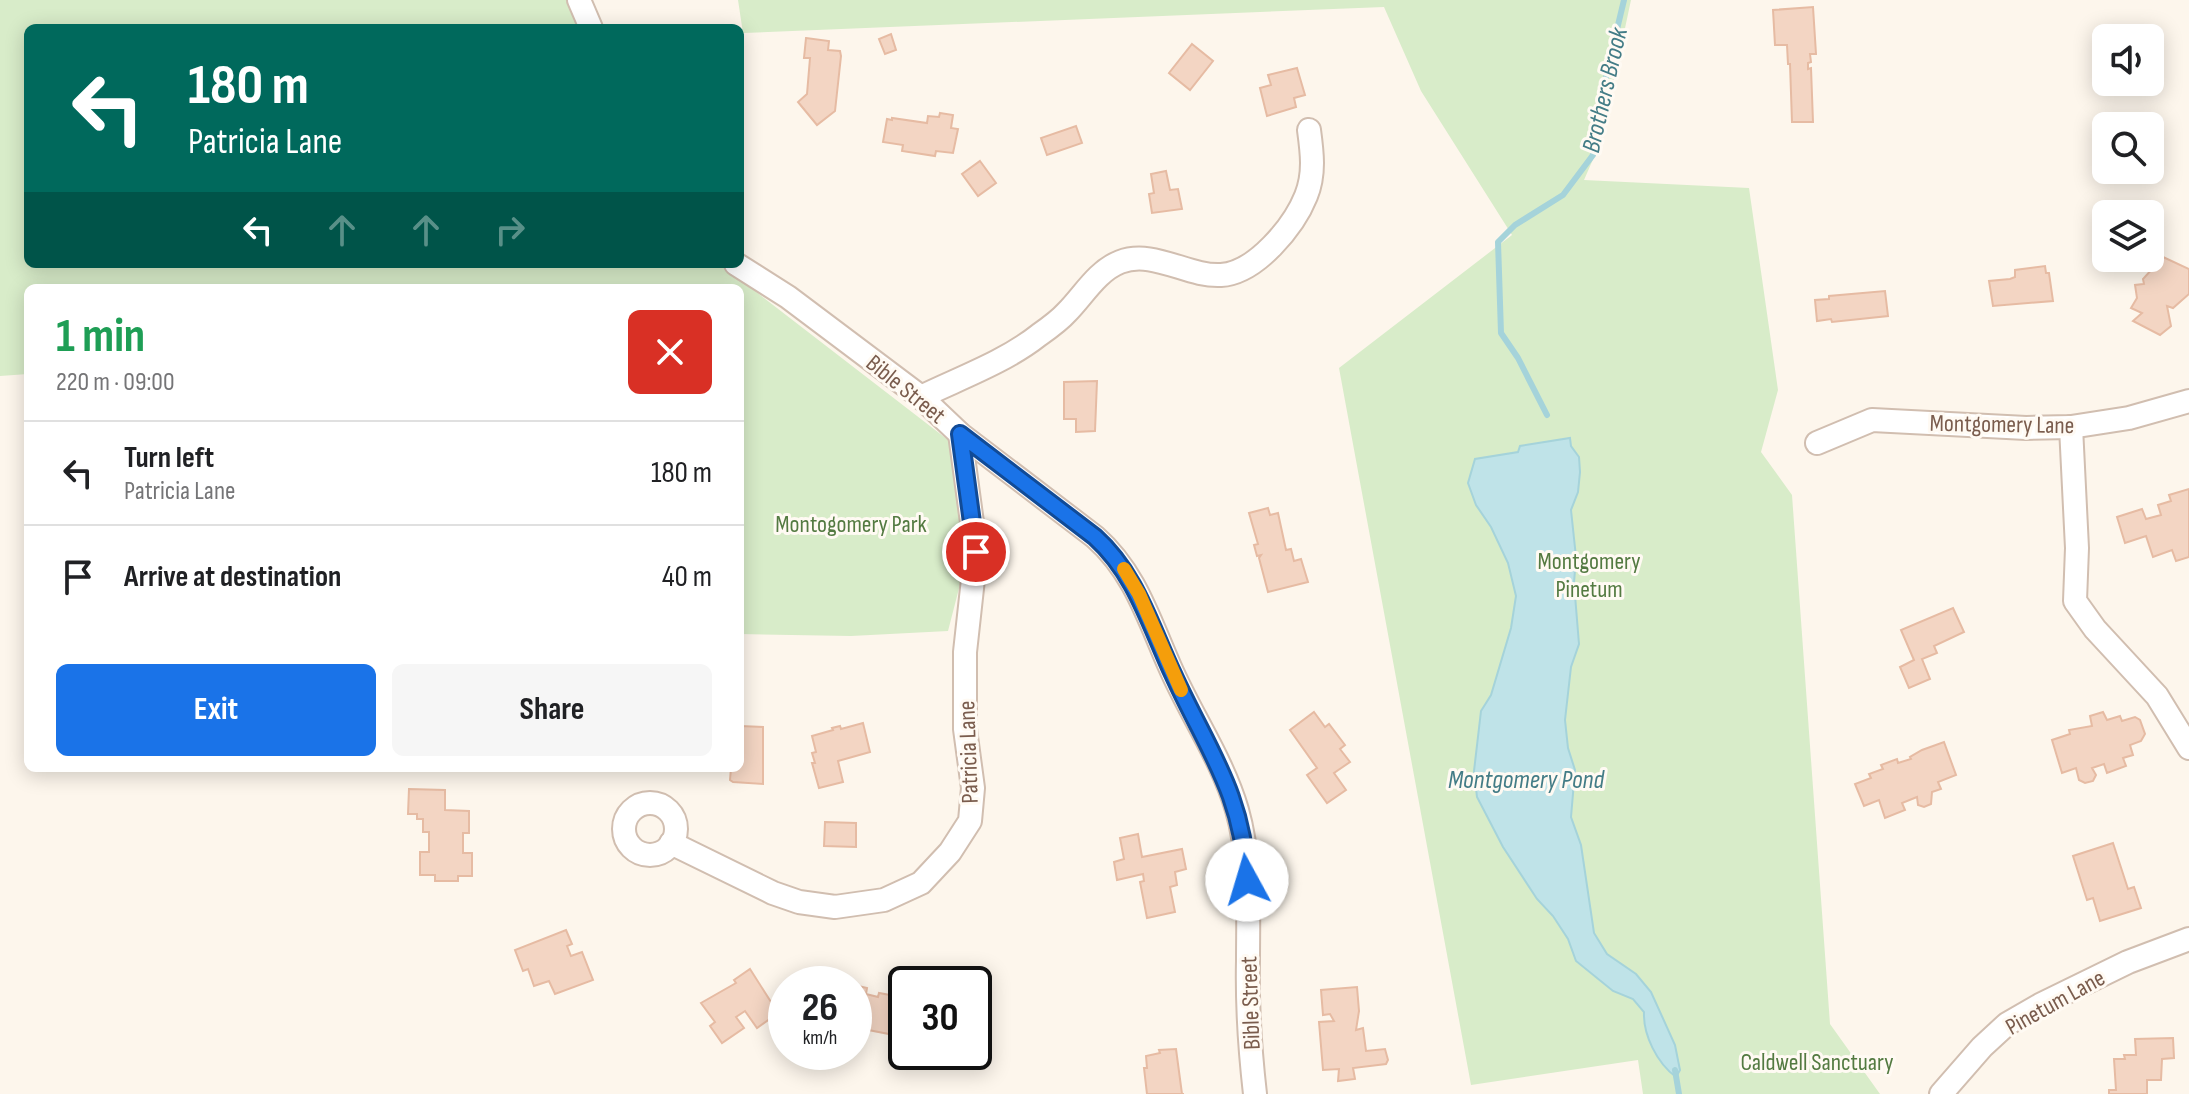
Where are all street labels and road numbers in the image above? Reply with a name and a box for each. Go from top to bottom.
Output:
street label: Bible Street [860,349,951,430]
street label: Montgomery Lane [1929,409,2075,440]
street label: Patricia Lane [952,700,985,804]
street label: Bible Street [1234,956,1267,1050]
street label: Pinetum Lane [2001,963,2110,1042]

